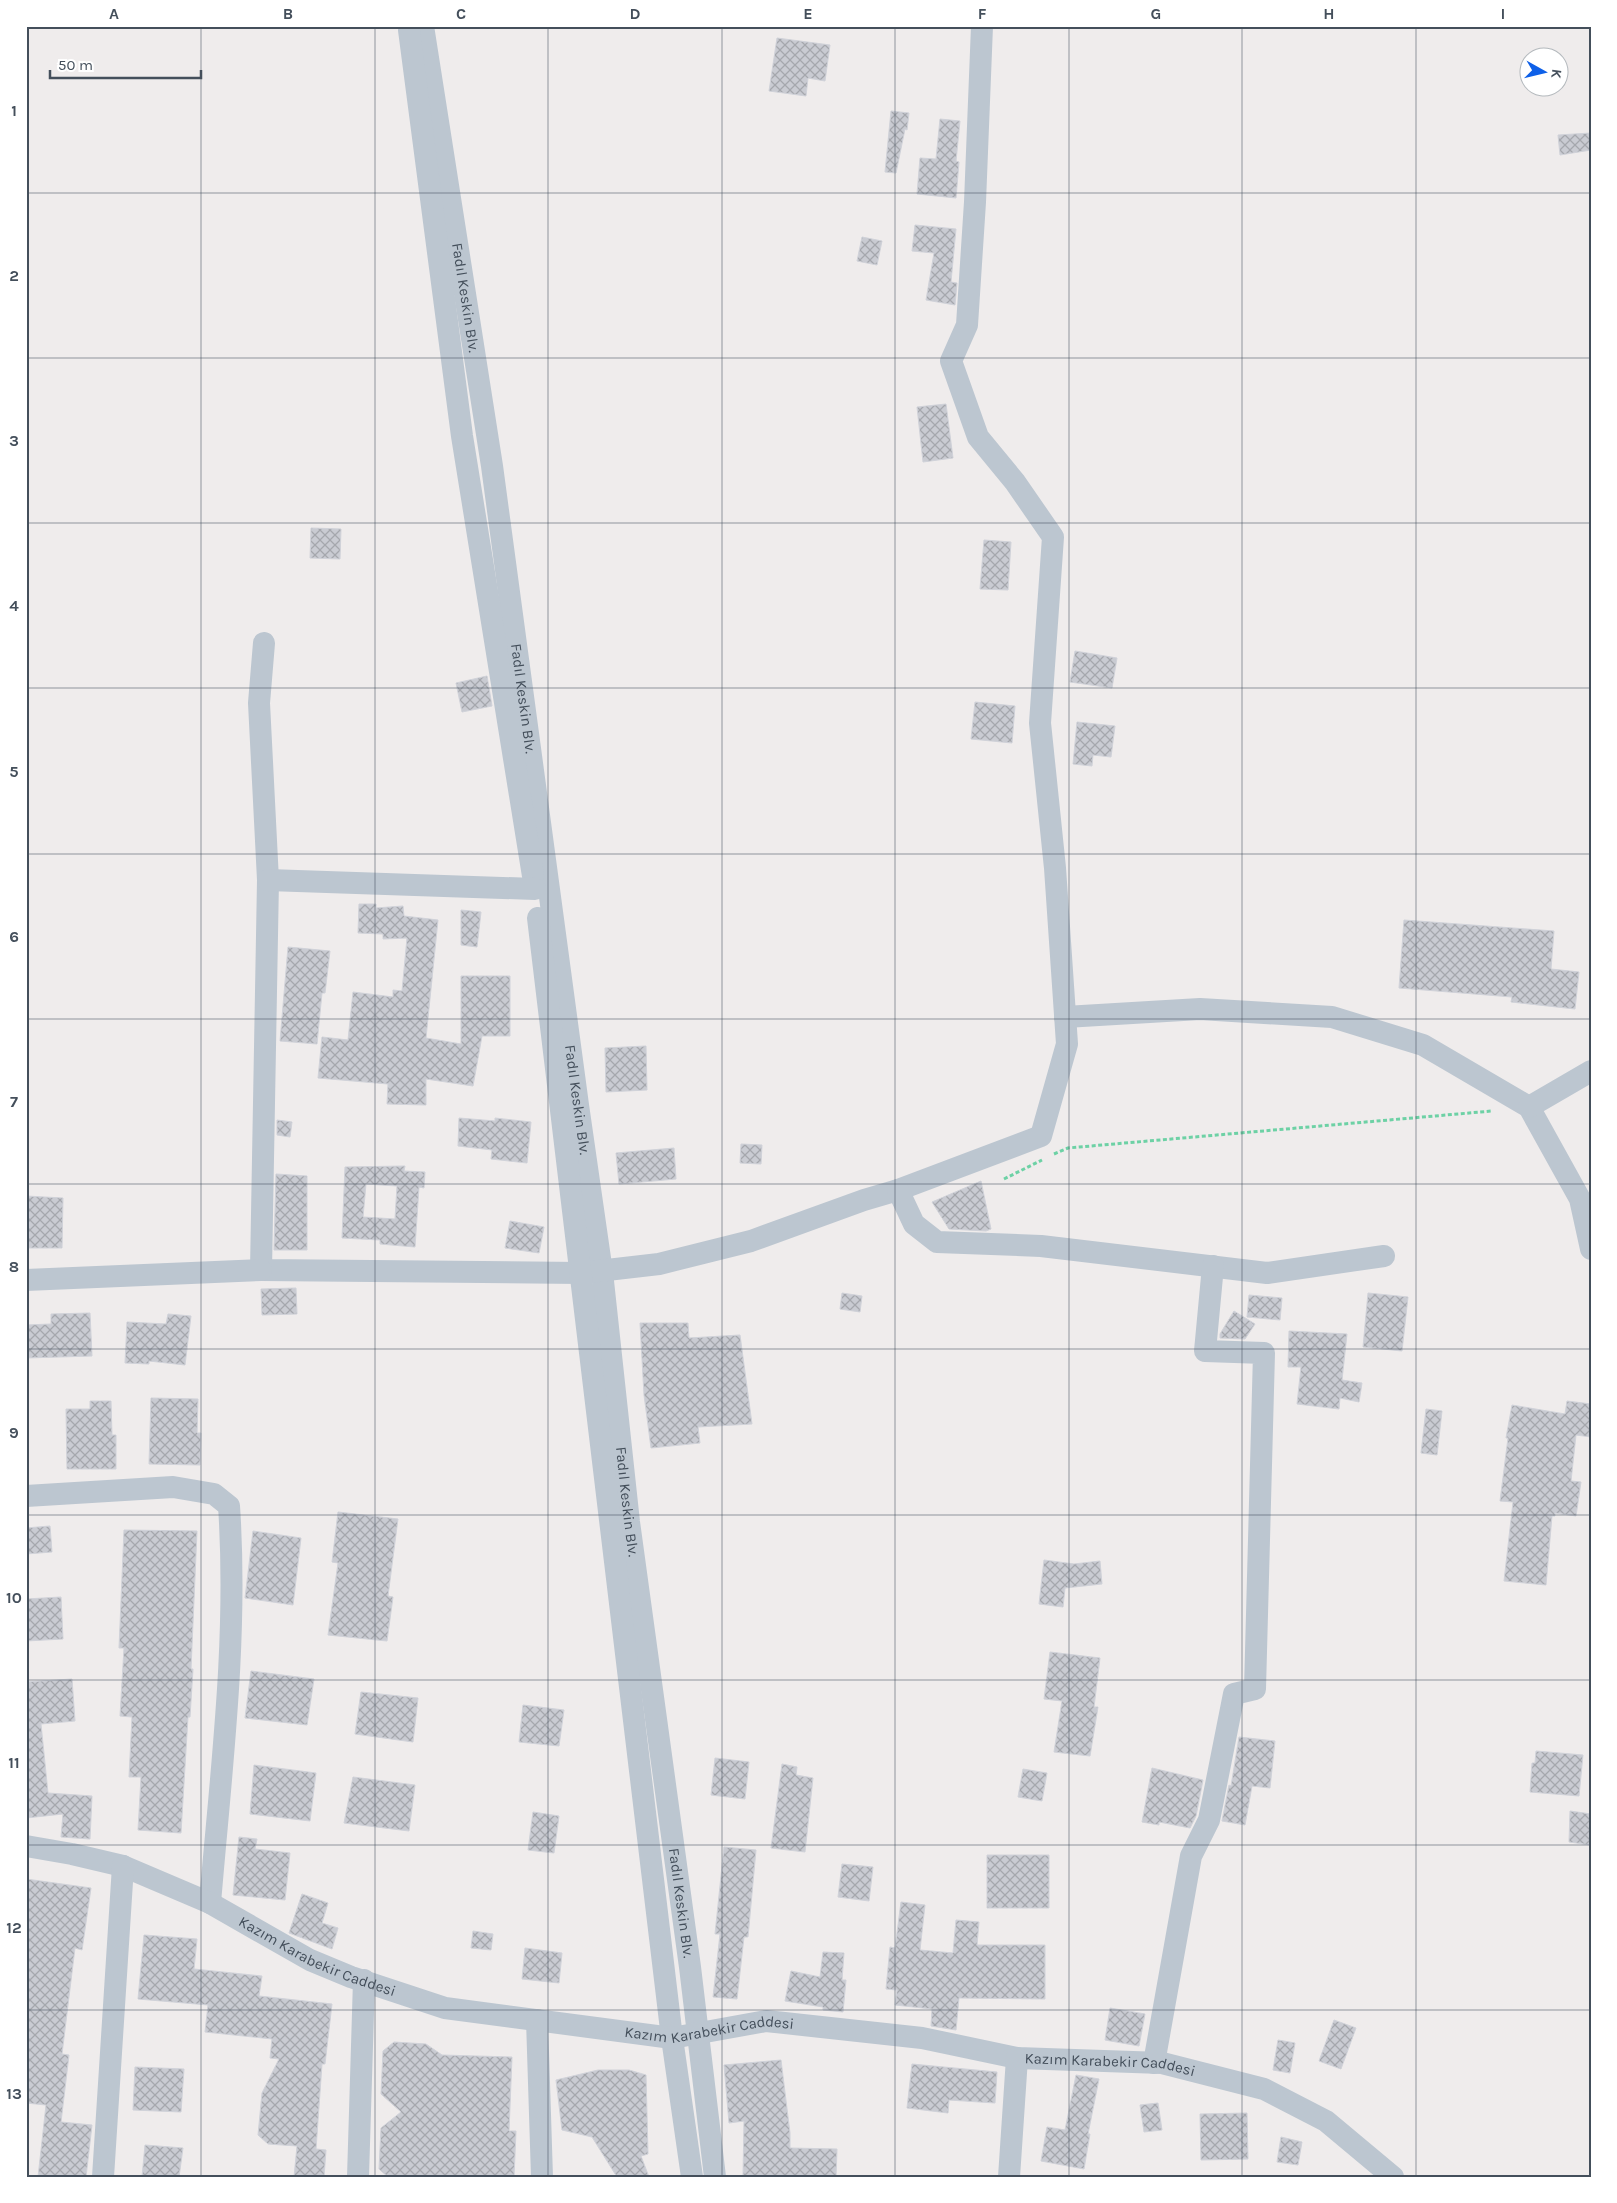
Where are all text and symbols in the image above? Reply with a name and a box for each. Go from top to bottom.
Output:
text: A [109,4,119,23]
text: B [283,4,293,23]
text: C [456,4,466,23]
text: D [630,4,641,23]
text: E [803,4,813,23]
text: F [978,4,987,23]
text: G [1151,4,1161,23]
text: H [1323,4,1335,23]
text: I [1501,4,1505,23]
scale bar [50,48,201,80]
north arrow [1520,48,1570,98]
text: 50 m [58,56,93,74]
text: K [1547,68,1565,80]
text: 1 [11,101,17,120]
street label: Fadıl Keskin Blv. [448,241,483,354]
text: 2 [9,266,19,285]
text: 3 [9,431,19,450]
text: 4 [9,596,19,615]
street label: Fadıl Keskin Blv. [507,642,540,755]
text: 5 [9,762,19,781]
text: 6 [9,927,19,946]
street label: Fadıl Keskin Blv. [561,1044,594,1156]
text: 7 [10,1092,18,1111]
text: 8 [9,1257,19,1276]
text: 9 [9,1423,19,1442]
street label: Fadıl Keskin Blv. [612,1446,643,1558]
text: 10 [6,1588,22,1607]
text: 11 [8,1753,20,1772]
street label: Fadıl Keskin Blv. [665,1847,698,1960]
street label: Kazım Karabekir Caddesi [236,1912,398,2000]
text: 12 [6,1918,22,1937]
street label: Kazım Karabekir Caddesi [623,2012,795,2047]
street label: Kazım Karabekir Caddesi [1024,2049,1197,2080]
text: 13 [6,2084,22,2103]

